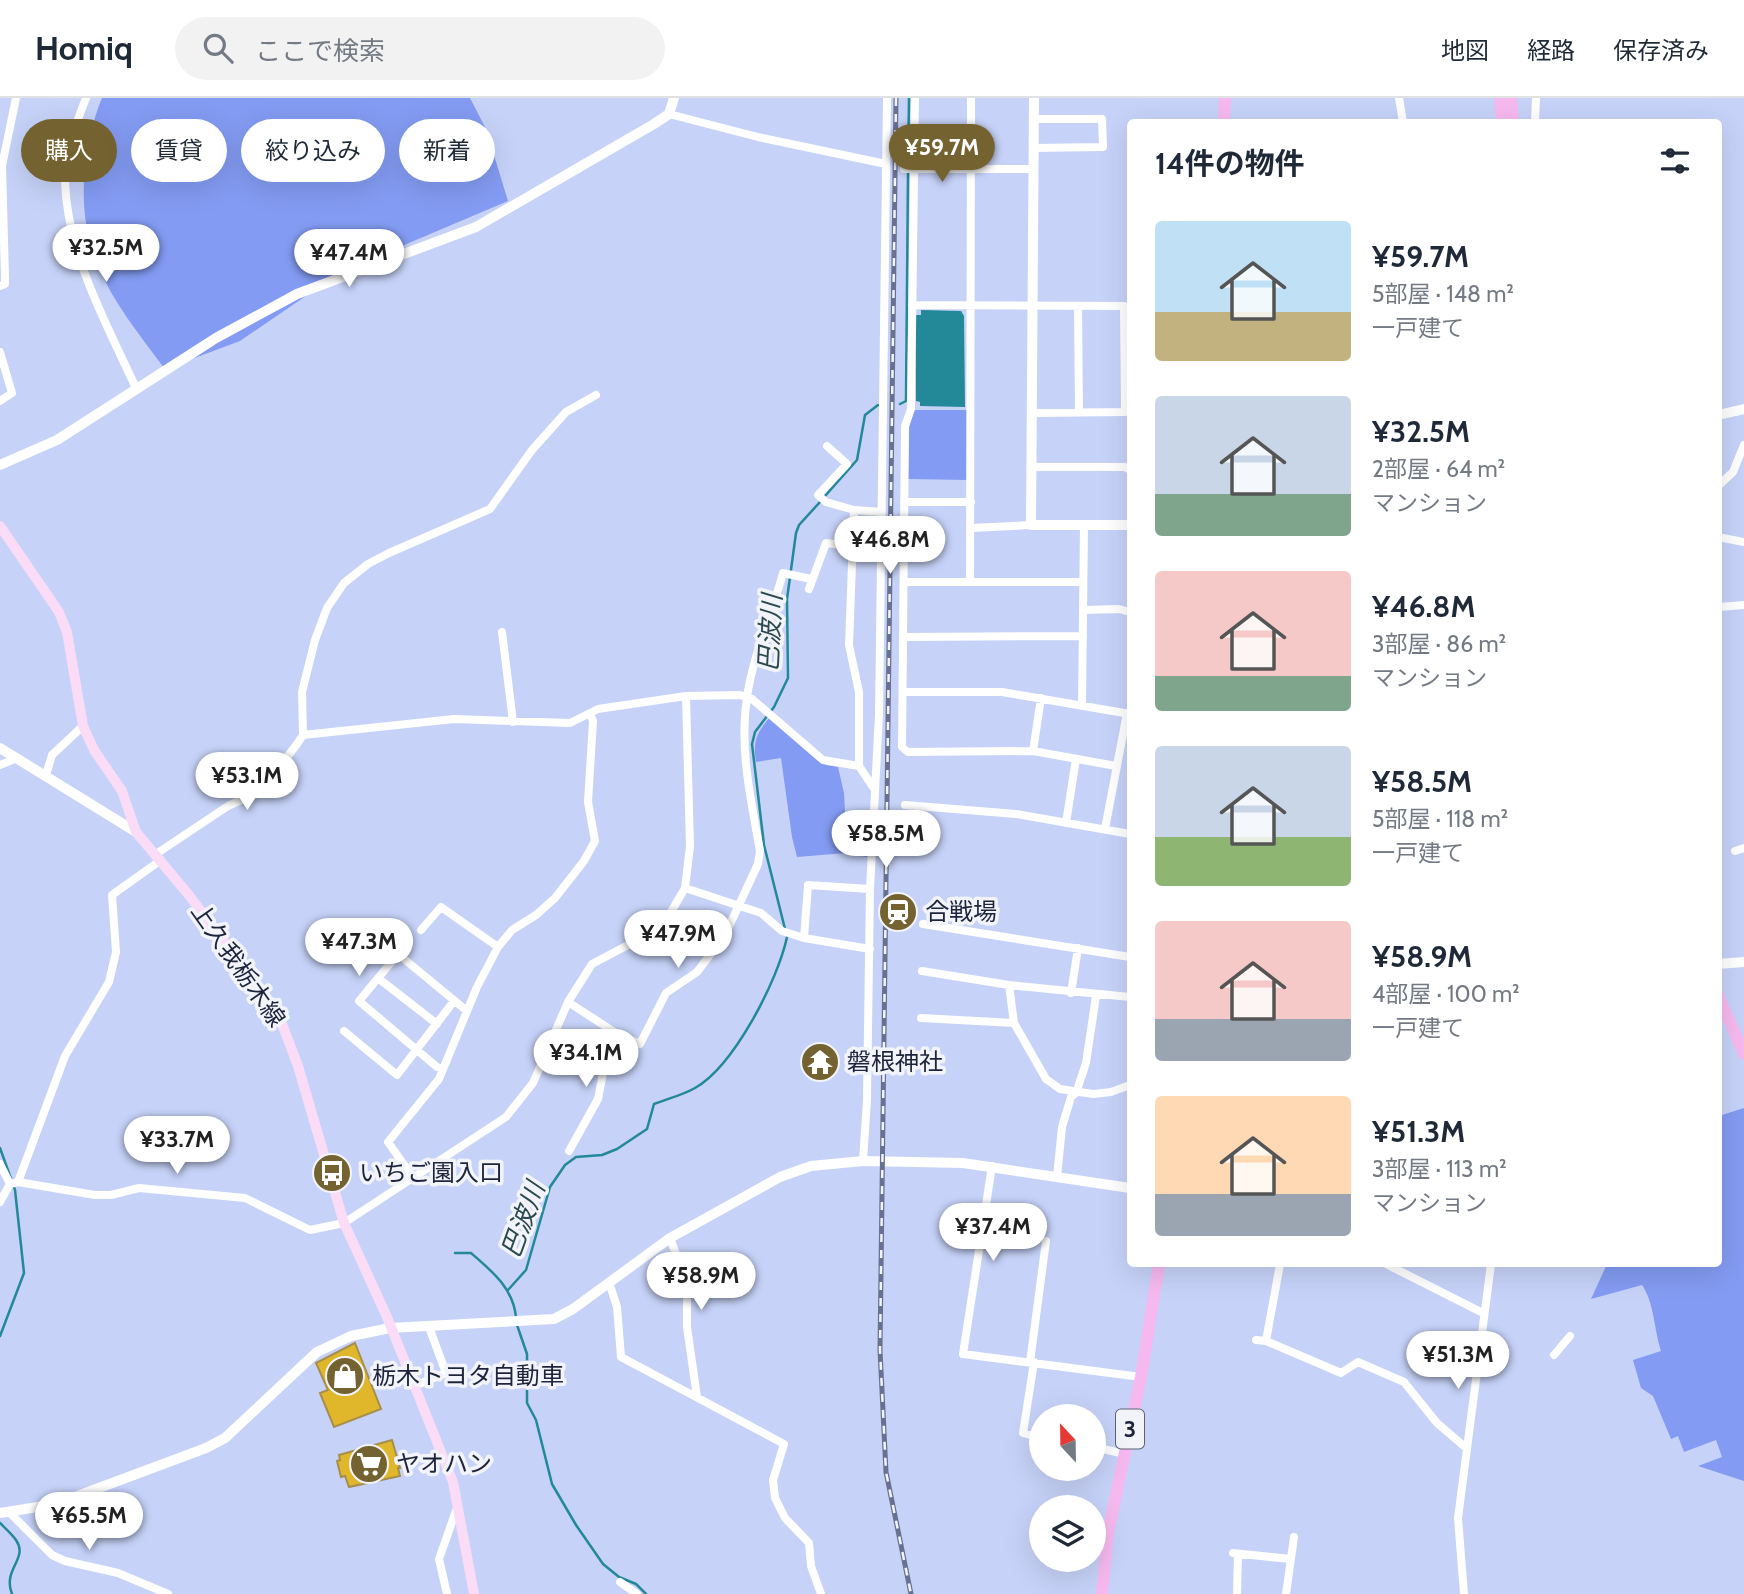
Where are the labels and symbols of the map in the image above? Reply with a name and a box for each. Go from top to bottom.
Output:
pin: ¥59.7M [885,125,999,184]
pin: ¥32.5M [49,225,163,284]
pin: ¥47.4M [292,230,406,289]
pin: ¥46.8M [833,517,947,576]
water label: 巴波川 [752,590,788,673]
pin: ¥53.1M [190,752,304,812]
pin: ¥58.5M [829,810,943,870]
station icon: 合戦場 [877,891,919,933]
street label: 上久我栃木線 [185,897,292,1032]
place label: 合戦場 [925,897,997,926]
pin: ¥47.9M [621,910,735,970]
pin: ¥47.3M [302,918,416,978]
pin: ¥34.1M [529,1030,643,1089]
temple icon: 磐根神社 [799,1041,841,1083]
place label: 磐根神社 [847,1047,943,1076]
pin: ¥33.7M [120,1116,234,1176]
bus stop icon: いちご園入口 [311,1152,353,1194]
place label: いちご園入口 [359,1158,503,1187]
water label: 巴波川 [495,1175,552,1262]
pin: ¥37.4M [936,1204,1050,1263]
pin: ¥58.9M [644,1252,758,1312]
pin: ¥51.3M [1401,1332,1515,1391]
shop icon: 栃木トヨタ自動車 [324,1355,366,1397]
place label: 栃木トヨタ自動車 [372,1361,564,1390]
north arrow [1029,1404,1106,1480]
road number: 3 [1116,1410,1144,1448]
supermarket icon: ヤオハン [348,1443,390,1485]
place label: ヤオハン [396,1449,492,1478]
pin: ¥65.5M [32,1492,146,1552]

